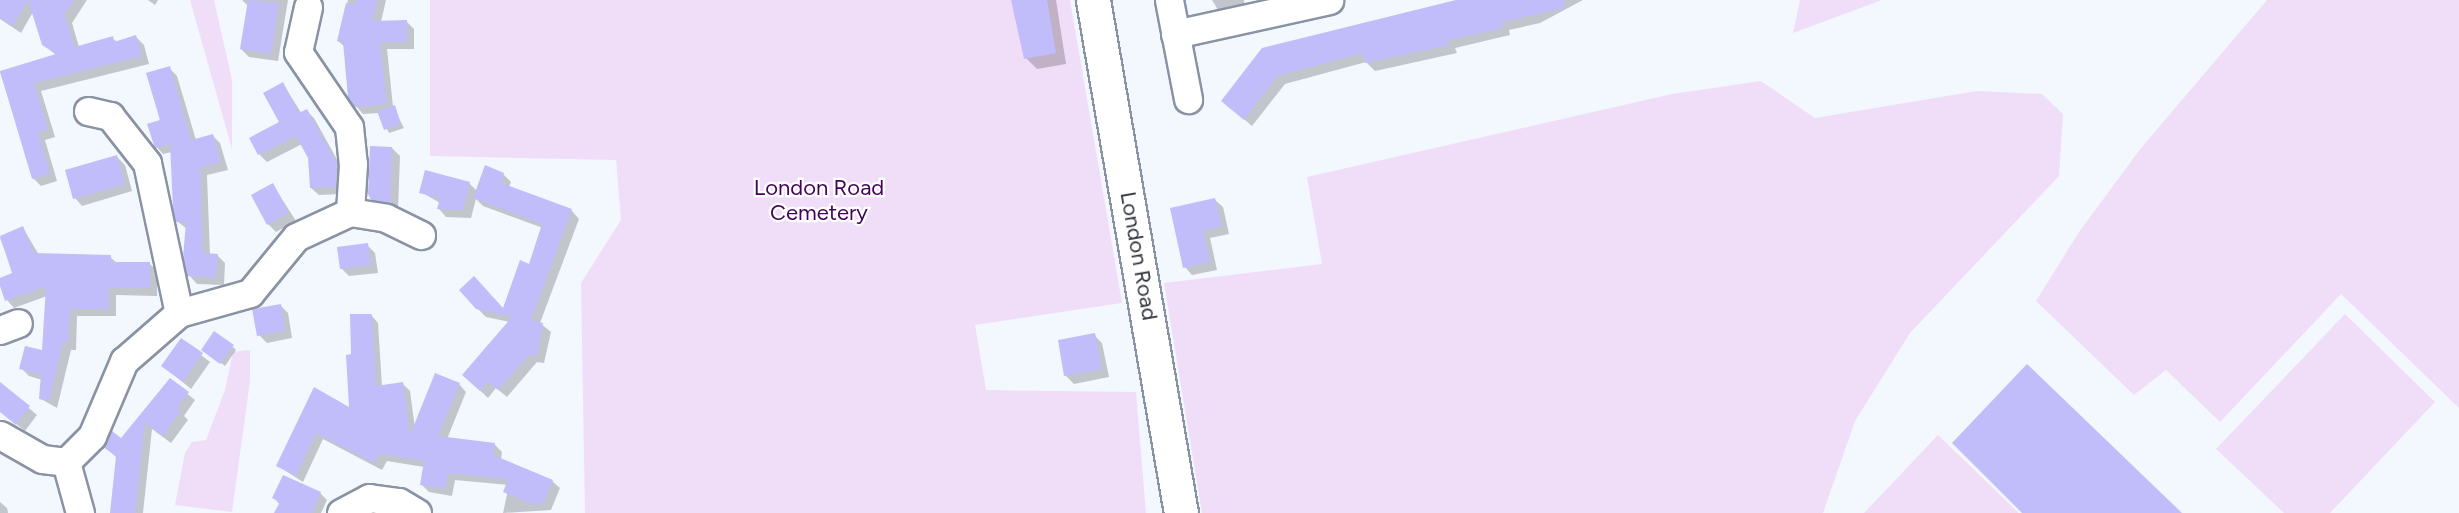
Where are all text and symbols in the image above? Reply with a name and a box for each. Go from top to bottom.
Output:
park label: London Road Cemetery [754,174,884,226]
street label: London Road [1115,189,1163,323]

